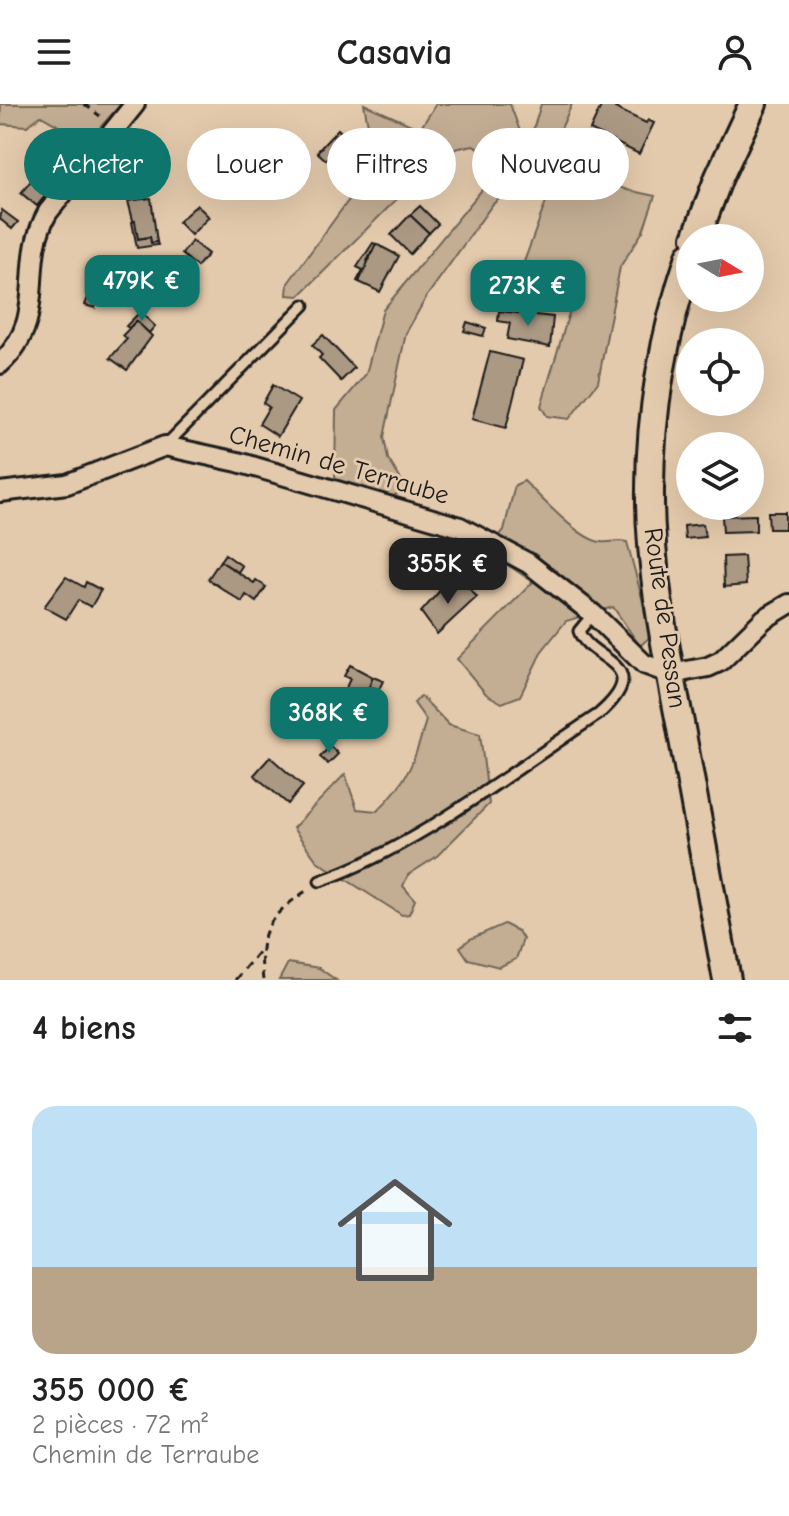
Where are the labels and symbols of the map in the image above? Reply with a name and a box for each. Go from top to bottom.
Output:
north arrow [676,224,764,312]
pin: 479K € [77,255,207,323]
pin: 273K € [463,260,593,328]
street label: Chemin de Terraube [226,419,452,511]
street label: Route de Pessan [637,526,693,710]
pin: 355K € [383,538,513,606]
pin: 368K € [264,687,394,755]

